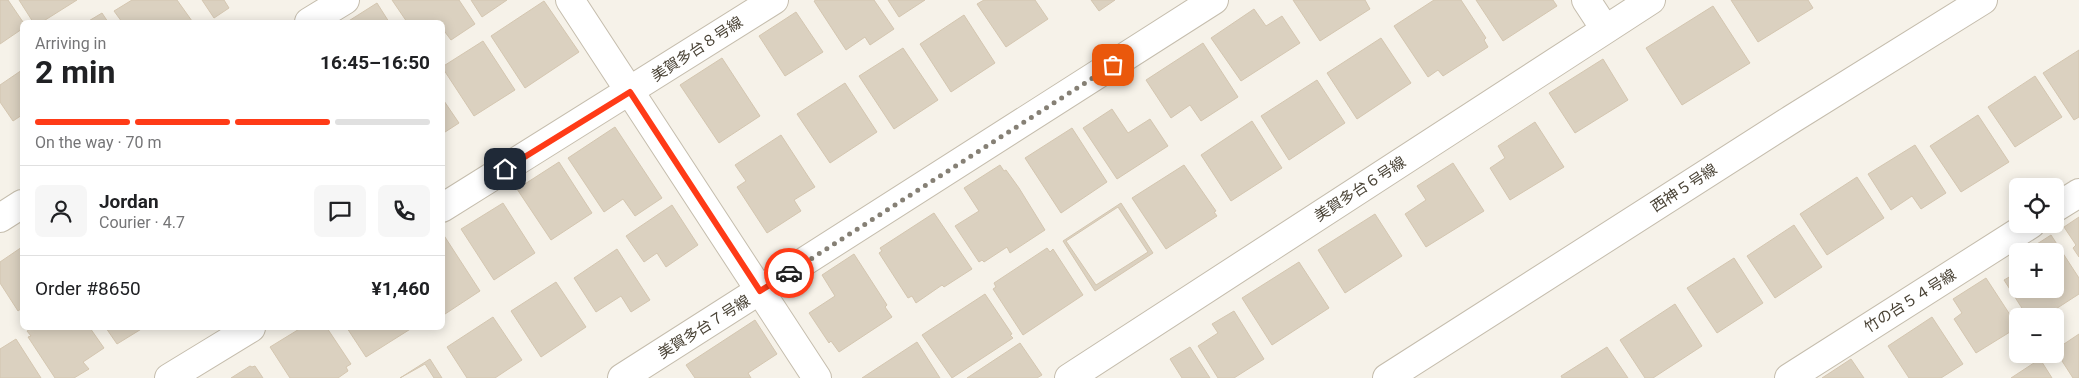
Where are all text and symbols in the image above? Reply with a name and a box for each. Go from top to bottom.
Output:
street label: 美賀多台８号線 [648,13,746,85]
text: Arriving in [35,34,106,53]
pin [1092,44,1134,86]
text: 16:45–16:50 [320,51,430,74]
icon: bag [1099,51,1127,79]
text: 2 min [35,53,115,91]
text: On the way · 70 m [35,133,162,152]
pin [484,148,526,190]
street label: 美賀多台６号線 [1311,153,1409,225]
icon: home [491,155,519,183]
street label: 西神５号線 [1648,160,1720,216]
map controls [2009,178,2064,363]
button: locate [2009,178,2064,233]
button: person [35,185,87,237]
button: chat [314,185,366,237]
button: phone [378,185,430,237]
text: Jordan [99,190,159,213]
text: Courier · 4.7 [99,213,185,232]
button: + [2009,243,2064,298]
courier [764,248,814,298]
icon: car [775,259,803,287]
street label: 竹の台５４号線 [1861,266,1959,336]
text: Order #8650 [35,277,141,300]
text: ¥1,460 [372,277,430,300]
street label: 美賀多台７号線 [655,292,753,362]
button: − [2009,308,2064,363]

